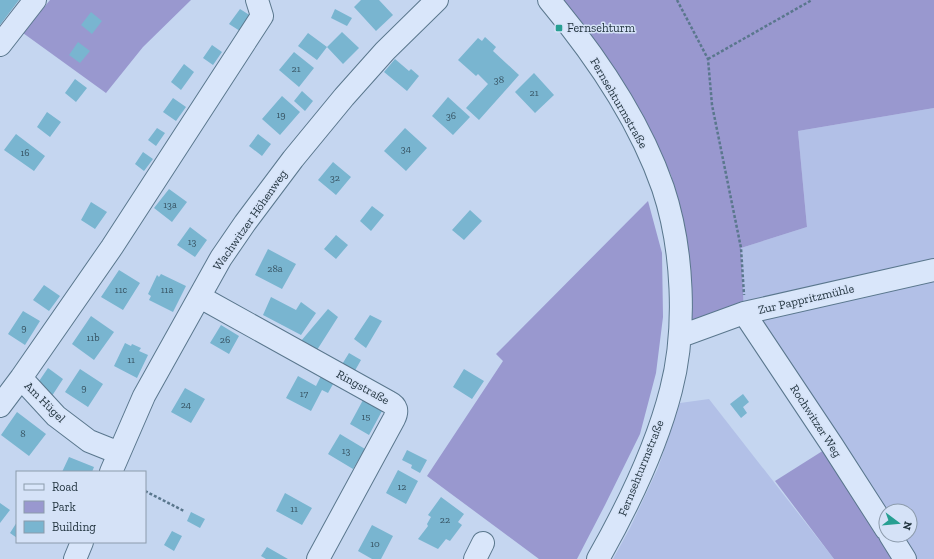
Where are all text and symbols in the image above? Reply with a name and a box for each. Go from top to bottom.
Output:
place label: Fernsehturm [567,21,636,35]
marker: Fernsehturm [554,23,564,33]
street label: Fernsehturmstraße [587,55,651,151]
house number: 21 [292,63,301,75]
house number: 38 [494,74,504,86]
house number: 21 [530,87,539,99]
house number: 19 [276,109,286,121]
house number: 36 [446,110,456,122]
house number: 34 [401,143,412,155]
house number: 16 [20,147,30,159]
street label: Wachwitzer Höhenweg [210,167,290,273]
house number: 32 [330,172,340,184]
house number: 13a [163,199,177,211]
house number: 13 [188,236,196,248]
house number: 28a [267,263,283,275]
street label: Zur Pappritzmühle [757,281,856,317]
house number: 11c [115,284,128,296]
house number: 11a [161,284,173,296]
house number: 9 [21,322,27,334]
house number: 11b [86,332,100,344]
house number: 26 [220,334,230,346]
house number: 11 [127,354,135,366]
street label: Ringstraße [334,367,392,407]
street label: Am Hügel [22,379,68,425]
house number: 9 [81,382,87,394]
street label: Rochwitzer Weg [787,382,845,460]
house number: 17 [300,388,308,400]
house number: 24 [181,399,192,411]
house number: 15 [362,411,370,423]
street label: Fernsehturmstraße [615,418,667,518]
house number: 8 [20,428,26,440]
house number: 13 [342,445,350,457]
legend [16,471,146,543]
text: Road [52,480,78,494]
house number: 12 [398,481,407,493]
text: Park [52,500,77,514]
house number: 11 [290,503,298,515]
north arrow [878,503,918,543]
house number: 22 [440,514,450,526]
text: Building [52,520,96,534]
text: N [900,520,915,532]
house number: 10 [370,538,380,550]

